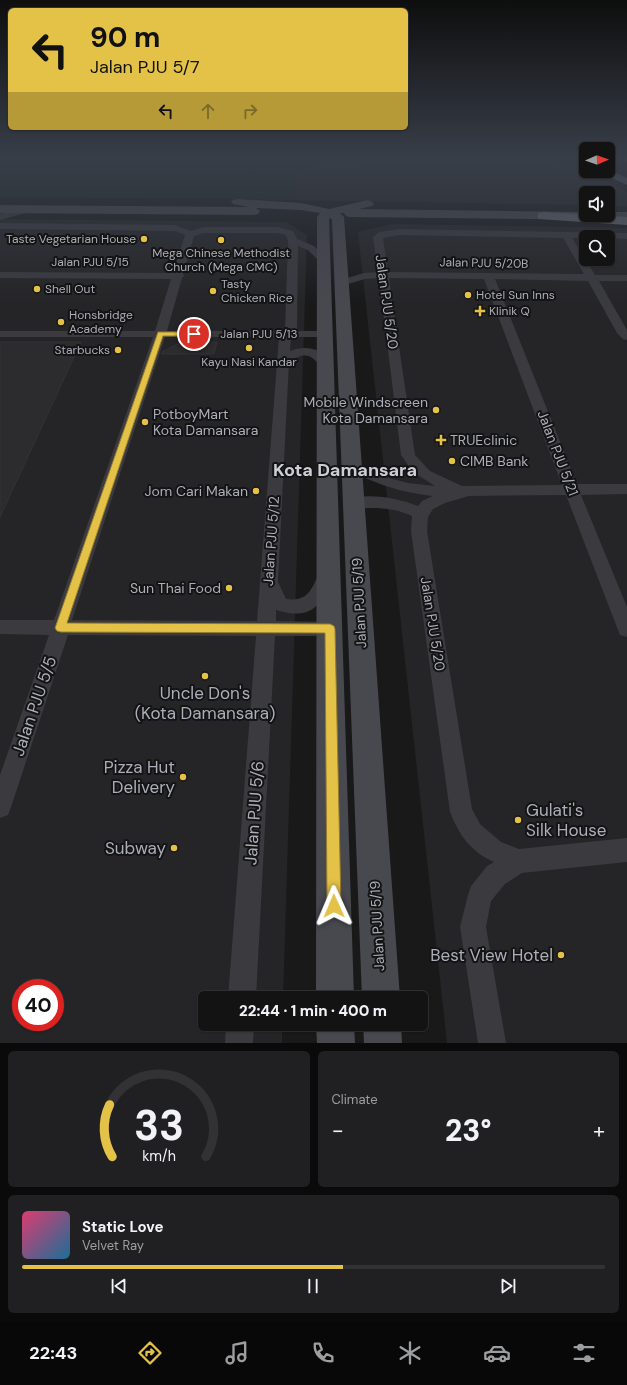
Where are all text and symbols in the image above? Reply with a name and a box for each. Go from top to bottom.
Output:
text: 90 m [90,19,160,56]
icon: left [24,24,76,76]
text: Jalan PJU 5/7 [90,55,200,79]
icon: left [155,100,177,122]
icon: ahead [197,100,219,122]
icon: right [239,100,261,122]
north arrow [579,142,615,178]
map controls [579,142,615,266]
button: sound [579,186,615,222]
button: search [579,230,615,266]
place label: Taste Vegetarian House [6,231,136,247]
marker: Taste Vegetarian House [139,234,149,244]
marker: Mega Chinese Methodist Church (Mega CMC) [216,235,226,245]
place label: Mega Chinese Methodist Church (Mega CMC) [152,245,290,275]
street label: Jalan PJU 5/15 [51,254,129,270]
street label: Jalan PJU 5/20 [371,254,403,350]
street label: Jalan PJU 5/20B [439,254,529,272]
place label: Tasty Chicken Rice [221,276,293,306]
place label: Shell Out [45,281,95,297]
marker: Shell Out [32,284,42,294]
marker: Tasty Chicken Rice [208,286,218,296]
place label: Hotel Sun Inns [476,287,555,303]
marker: Hotel Sun Inns [463,290,473,300]
place label: Klinik Q [489,303,530,319]
marker: Klinik Q [474,305,486,317]
place label: Honsbridge Academy [69,307,133,337]
marker: Honsbridge Academy [56,317,66,327]
pin [177,317,211,351]
icon: arrive [183,323,205,345]
street label: Jalan PJU 5/13 [220,326,298,342]
place label: Starbucks [54,342,110,358]
marker: Kayu Nasi Kandar [244,343,254,353]
marker: Starbucks [113,345,123,355]
place label: Kayu Nasi Kandar [201,354,297,370]
place label: Mobile Windscreen Kota Damansara [303,393,428,427]
place label: PotboyMart Kota Damansara [153,405,258,439]
marker: Mobile Windscreen Kota Damansara [431,405,441,415]
street label: Jalan PJU 5/21 [533,408,583,498]
marker: PotboyMart Kota Damansara [140,417,150,427]
place label: TRUEclinic [450,431,517,449]
marker: TRUEclinic [435,434,447,446]
place label: CIMB Bank [460,452,528,470]
marker: CIMB Bank [447,456,457,466]
district label: Kota Damansara [273,458,417,482]
place label: Jom Cari Makan [145,482,248,500]
marker: Jom Cari Makan [251,486,261,496]
street label: Jalan PJU 5/12 [259,495,283,587]
street label: Jalan PJU 5/19 [348,557,370,649]
street label: Jalan PJU 5/20 [417,576,449,672]
place label: Sun Thai Food [130,579,221,597]
marker: Sun Thai Food [224,583,234,593]
street label: Jalan PJU 5/5 [7,653,61,759]
marker: Uncle Don's (Kota Damansara) [200,671,210,681]
place label: Uncle Don's (Kota Damansara) [135,682,275,724]
place label: Pizza Hut Delivery [104,756,176,798]
street label: Jalan PJU 5/6 [239,760,269,866]
marker: Pizza Hut Delivery [178,772,188,782]
place label: Gulati's Silk House [526,799,606,841]
marker: Gulati's Silk House [513,815,523,825]
place label: Subway [105,837,167,859]
marker: Subway [169,843,179,853]
street label: Jalan PJU 5/19 [366,880,388,972]
position arrow [313,885,355,927]
place label: Best View Hotel [430,944,553,966]
marker: Best View Hotel [556,950,566,960]
speed limit sign: 40 [12,979,64,1031]
text: 22:44 · 1 min · 400 m [239,1001,387,1021]
text: Climate [332,1091,378,1108]
text: 33 [134,1099,184,1153]
text: 23° [445,1111,491,1150]
text: − [332,1116,344,1145]
text: + [593,1116,605,1145]
text: km/h [142,1147,176,1165]
text: Static Love [82,1217,163,1237]
text: Velvet Ray [82,1237,144,1254]
icon: previous [108,1275,130,1297]
icon: pause [302,1275,324,1297]
icon: next [497,1275,519,1297]
icon: directions [136,1339,164,1367]
icon: music [223,1339,251,1367]
icon: phone [309,1339,337,1367]
icon: climate [396,1339,424,1367]
icon: car [483,1339,511,1367]
icon: filters [570,1339,598,1367]
text: 22:43 [29,1341,77,1365]

